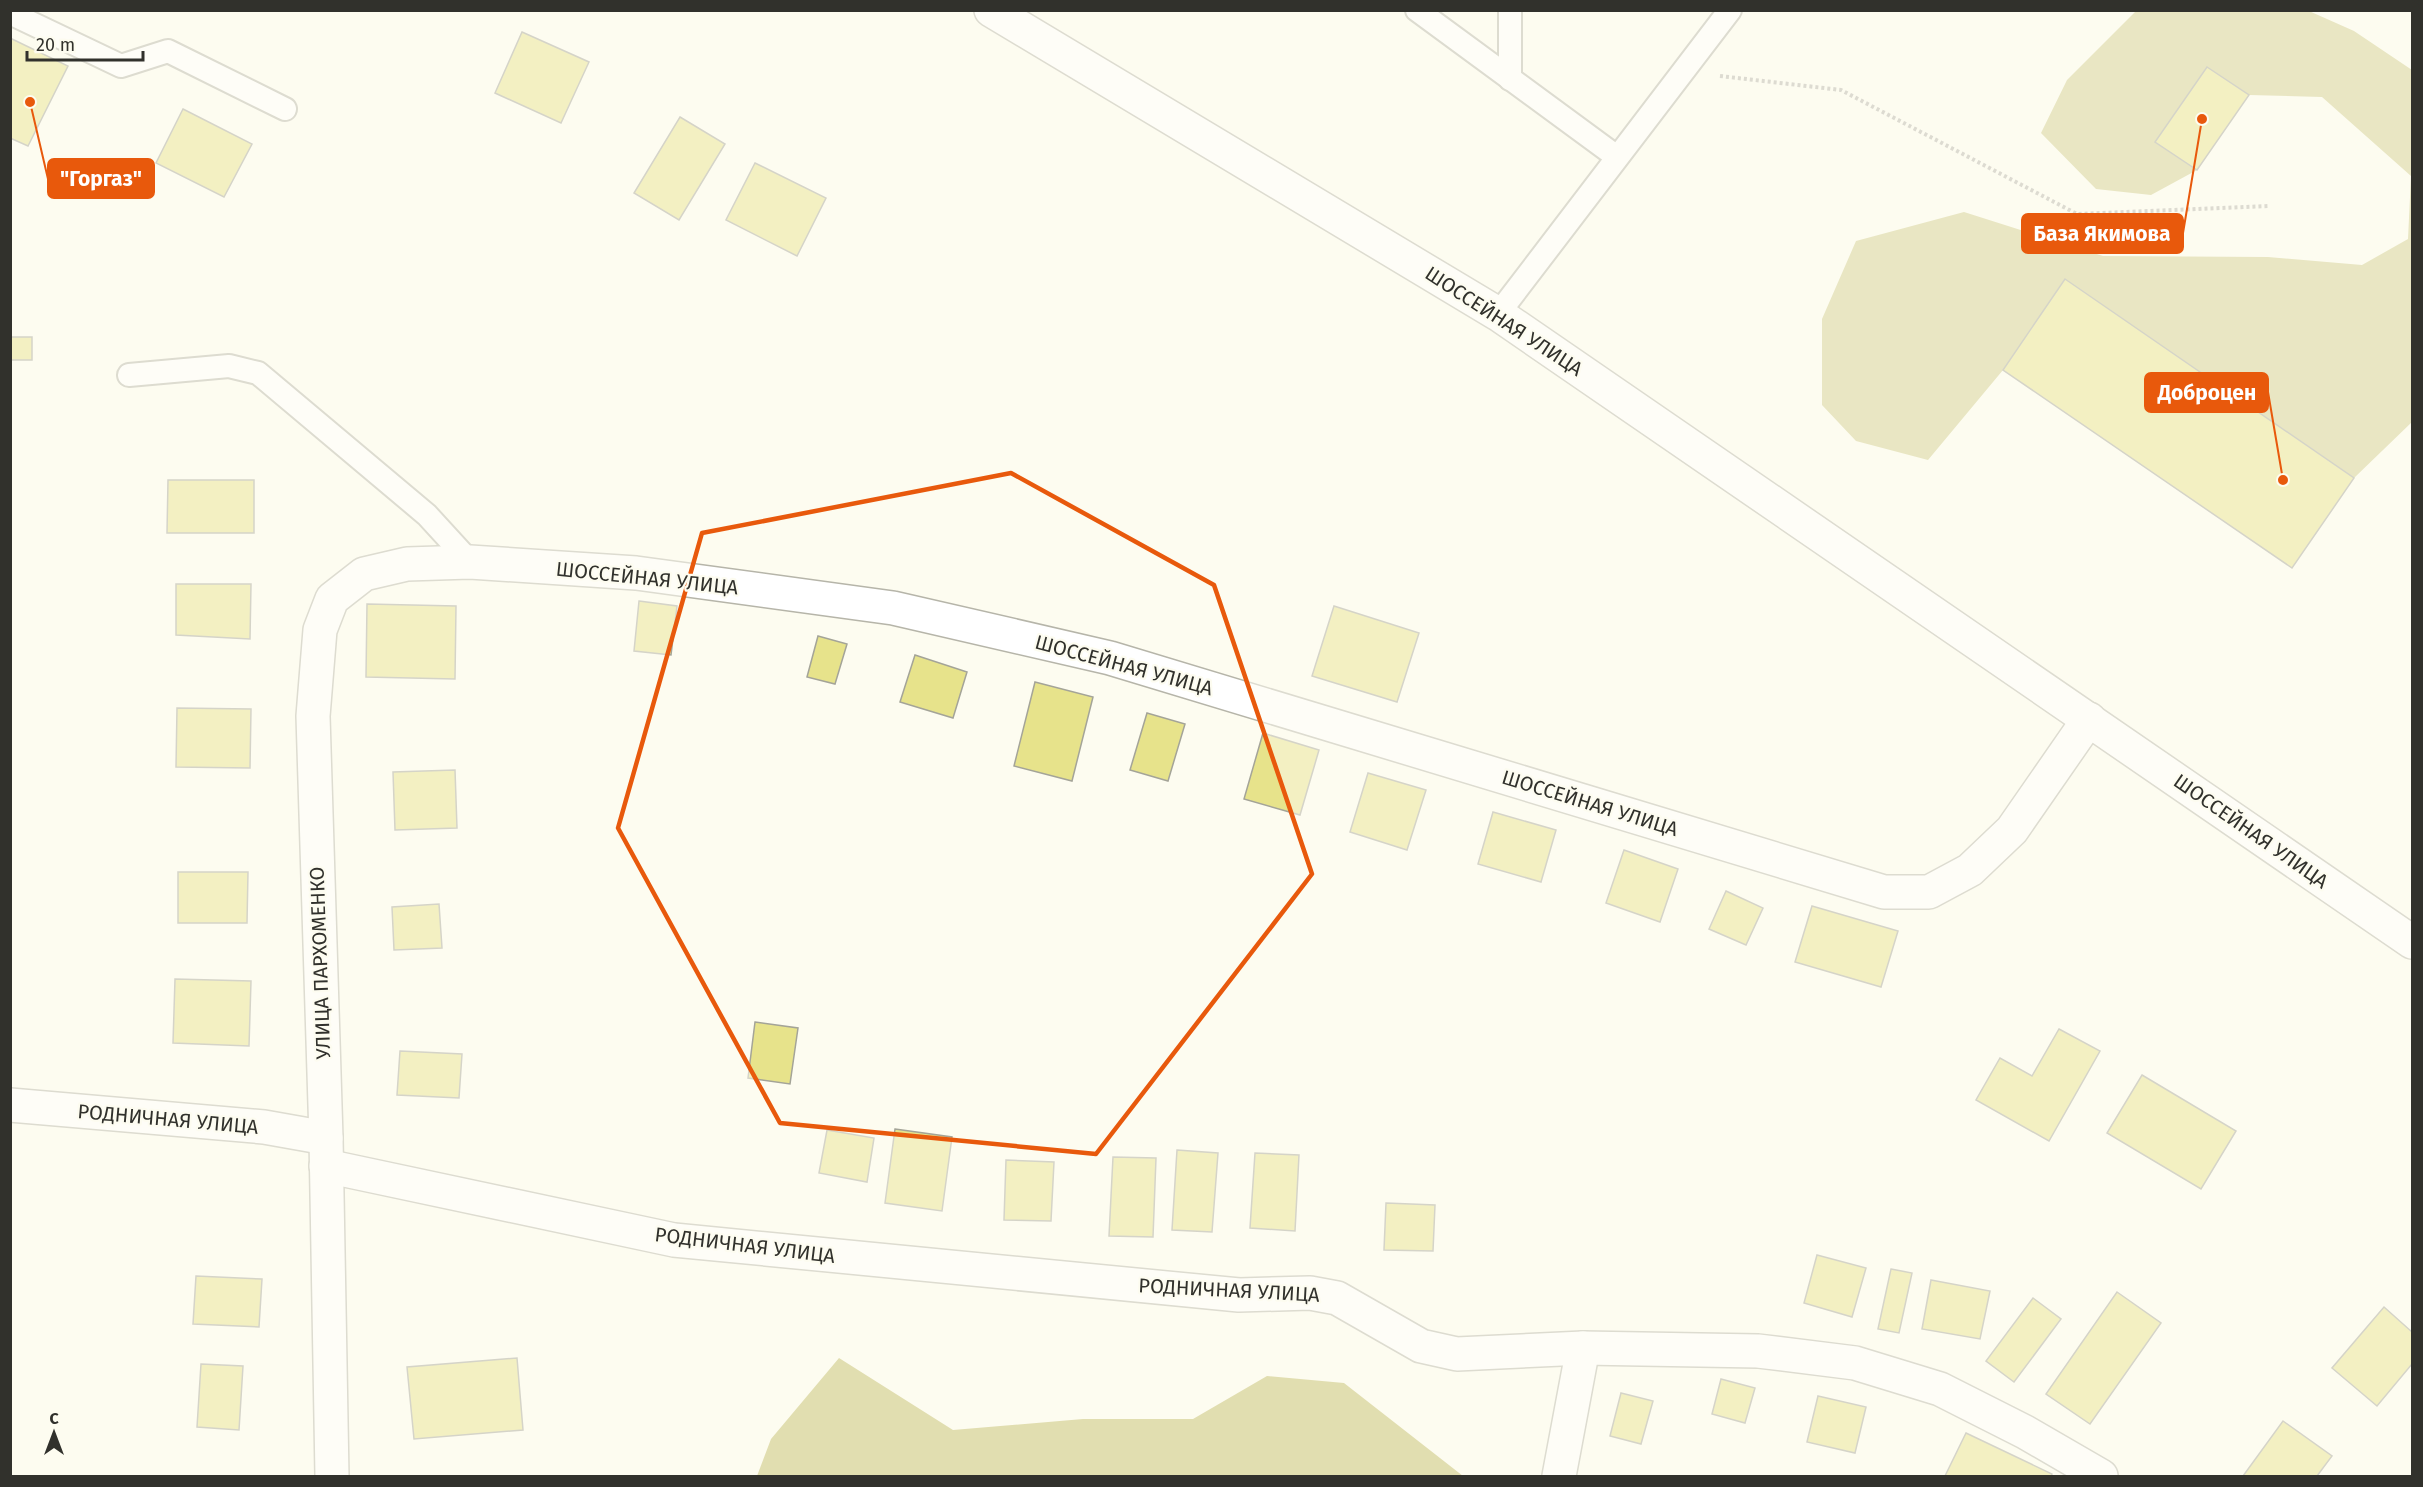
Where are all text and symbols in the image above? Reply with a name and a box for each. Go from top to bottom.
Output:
scale bar [27,24,142,62]
text: 20 m [36,34,75,56]
callout: "Горгаз" [48,159,154,198]
text: "Горгаз" [60,166,142,192]
callout: База Якимова [2022,214,2183,253]
text: База Якимова [2034,221,2170,247]
street label: ШОССЕЙНАЯ УЛИЦА [1421,261,1588,381]
callout: Доброцен [2145,373,2268,412]
text: Доброцен [2157,380,2256,406]
street label: ШОССЕЙНАЯ УЛИЦА [555,556,740,600]
street label: ШОССЕЙНАЯ УЛИЦА [1032,630,1216,700]
street label: ШОССЕЙНАЯ УЛИЦА [1499,765,1682,841]
street label: ШОССЕЙНАЯ УЛИЦА [2169,769,2333,894]
street label: УЛИЦА ПАРХОМЕНКО [305,866,335,1060]
street label: РОДНИЧНАЯ УЛИЦА [77,1099,260,1139]
street label: РОДНИЧНАЯ УЛИЦА [654,1222,837,1268]
street label: РОДНИЧНАЯ УЛИЦА [1138,1273,1321,1307]
north arrow [24,1403,84,1463]
text: С [49,1409,59,1428]

